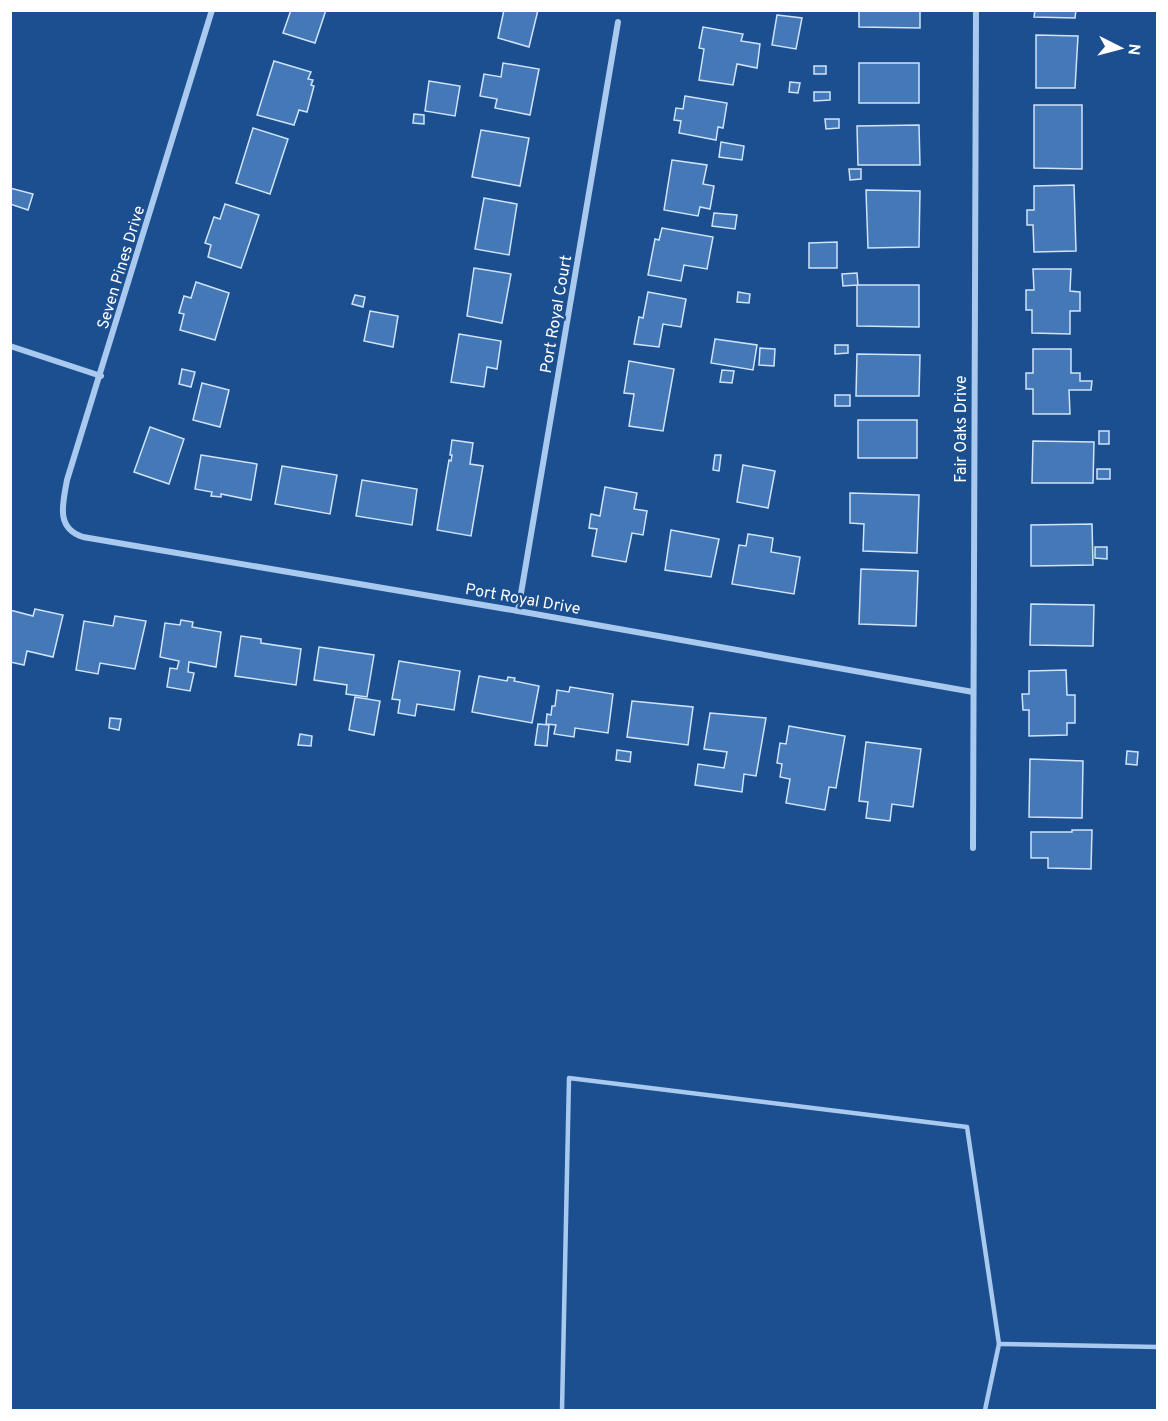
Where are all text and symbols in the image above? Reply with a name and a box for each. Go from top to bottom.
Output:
north arrow [1090,18,1150,78]
text: N [1122,43,1143,56]
street label: Seven Pines Drive [94,203,150,332]
street label: Port Royal Court [537,254,577,375]
street label: Fair Oaks Drive [952,375,972,483]
street label: Port Royal Drive [463,580,582,620]

